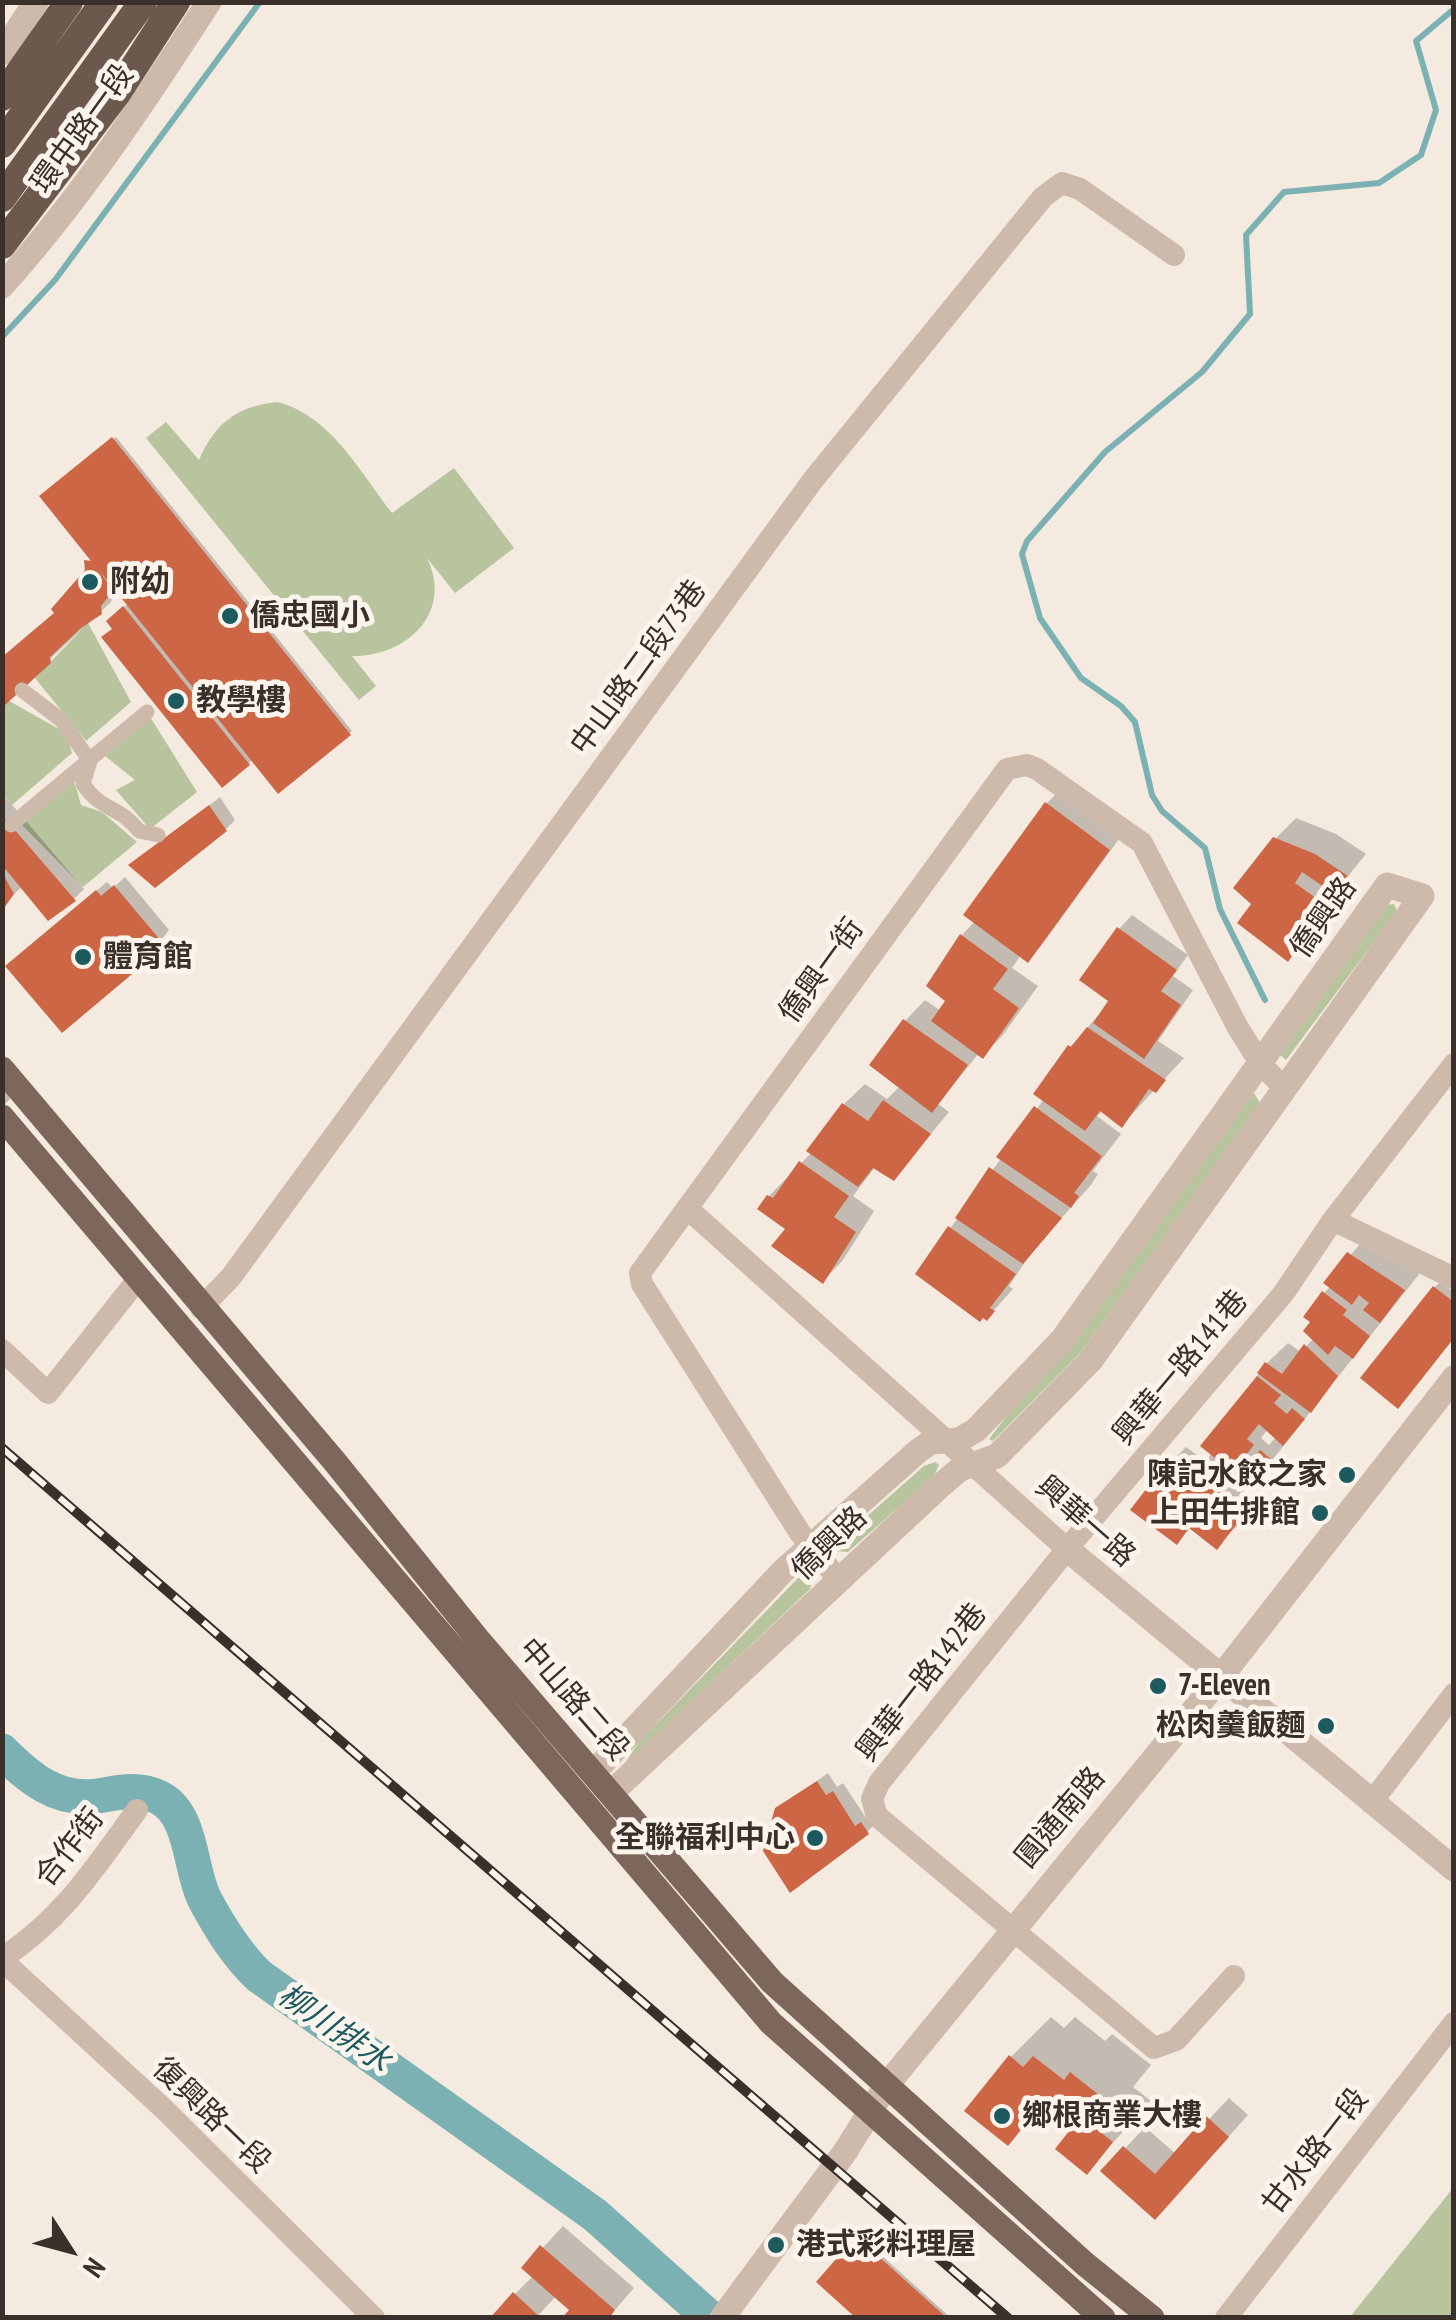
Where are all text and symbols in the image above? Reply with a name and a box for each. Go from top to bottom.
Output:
street label: 環中路一段 [24,58,142,200]
place label: 附幼 [110,564,170,600]
marker: 附幼 [79,571,101,593]
street label: 中山路二段73巷 [564,574,714,762]
place label: 僑忠國小 [250,598,370,634]
marker: 僑忠國小 [219,605,241,627]
place label: 教學樓 [196,683,286,719]
marker: 教學樓 [165,690,187,712]
street label: 僑興路 [1283,871,1365,965]
street label: 僑興一街 [772,912,872,1030]
place label: 體育館 [103,939,193,975]
marker: 體育館 [72,946,94,968]
street label: 興華一路141巷 [1106,1283,1256,1453]
place label: 陳記水餃之家 [1147,1457,1327,1493]
marker: 陳記水餃之家 [1336,1464,1358,1486]
street label: 興華一路 [1028,1469,1142,1575]
place label: 上田牛排館 [1150,1495,1300,1531]
street label: 僑興路 [785,1500,875,1588]
marker: 上田牛排館 [1309,1502,1331,1524]
street label: 興華一路142巷 [849,1597,995,1769]
street label: 中山路二段 [510,1632,636,1768]
place label: 7-Eleven [1178,1668,1271,1704]
marker: 7-Eleven [1147,1675,1169,1697]
place label: 松肉羹飯麵 [1156,1708,1306,1744]
marker: 松肉羹飯麵 [1315,1715,1337,1737]
street label: 圓通南路 [1009,1760,1113,1876]
street label: 合作街 [28,1801,112,1895]
place label: 全聯福利中心 [615,1820,795,1856]
marker: 全聯福利中心 [804,1827,826,1849]
water label: 柳川排水 [271,1977,397,2081]
street label: 復興路一段 [145,2051,277,2181]
street label: 甘水路一段 [1256,2082,1376,2222]
place label: 鄉根商業大樓 [1022,2098,1202,2134]
marker: 鄉根商業大樓 [991,2105,1013,2127]
north arrow [20,2200,120,2300]
place label: 港式彩料理屋 [796,2227,976,2263]
marker: 港式彩料理屋 [765,2234,787,2256]
text: N [75,2251,114,2285]

